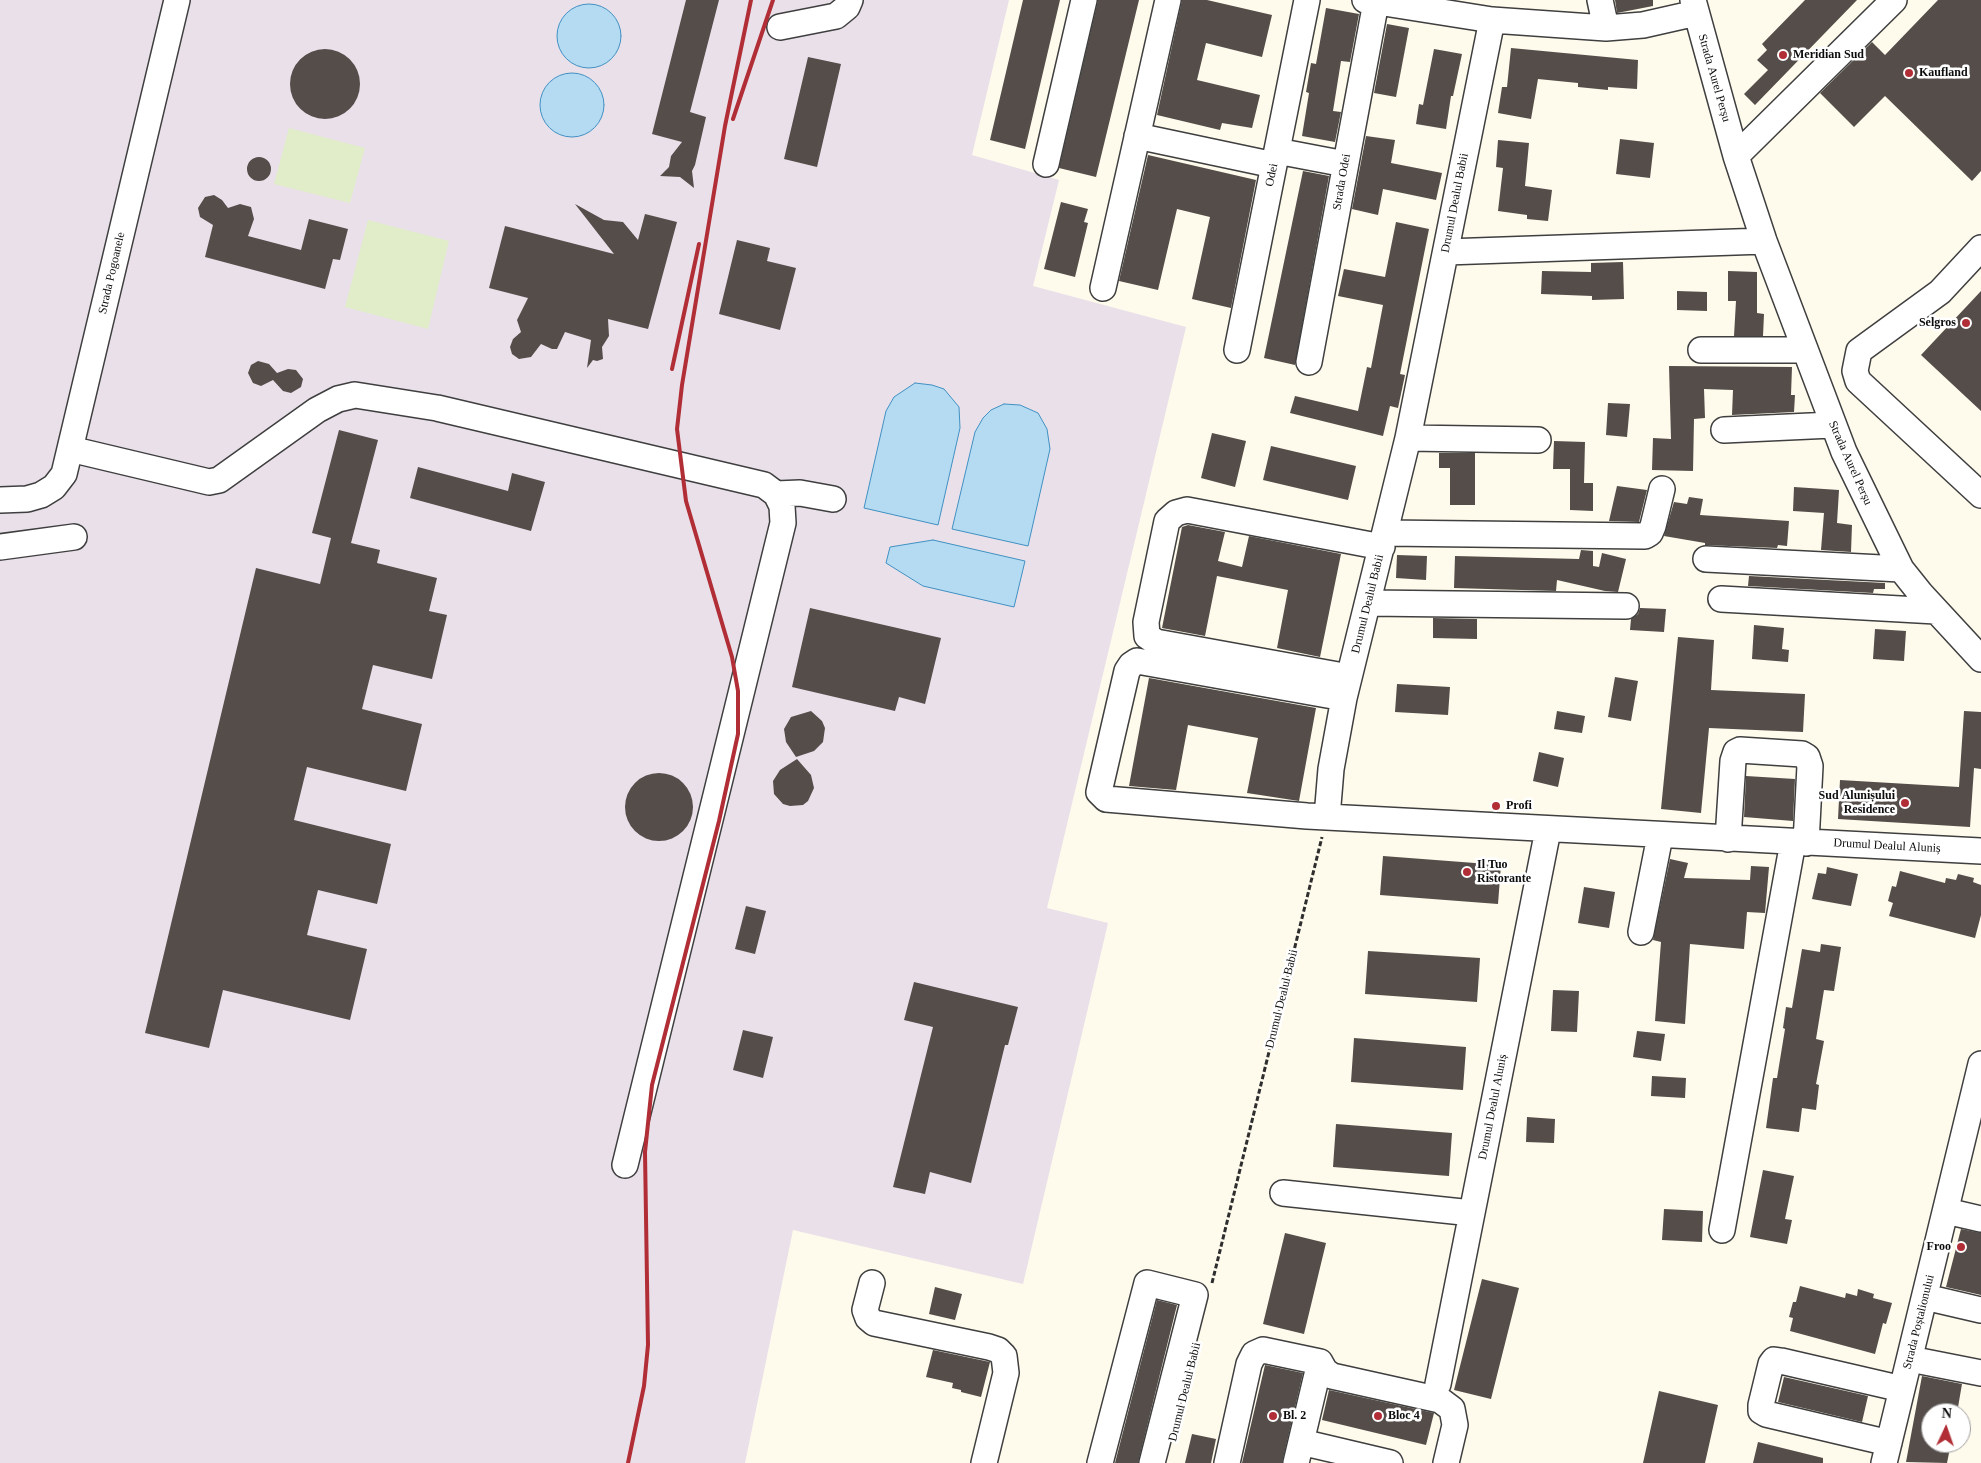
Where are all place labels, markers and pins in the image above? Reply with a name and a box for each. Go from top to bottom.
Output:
place label: Meridian Sud [1793,48,1864,62]
marker: Meridian Sud [1777,49,1789,61]
place label: Kaufland [1919,66,1968,80]
marker: Kaufland [1903,67,1915,79]
place label: Selgros [1919,316,1956,330]
marker: Selgros [1960,317,1972,329]
place label: Sud Alunișului Residence [1819,789,1895,817]
marker: Sud Alunișului Residence [1899,797,1911,809]
place label: Profi [1506,799,1532,813]
marker: Profi [1490,800,1502,812]
place label: Il Tuo Ristorante [1477,858,1531,886]
marker: Il Tuo Ristorante [1461,866,1473,878]
place label: Froo [1927,1240,1951,1254]
marker: Froo [1955,1241,1967,1253]
place label: Bl. 2 [1283,1409,1306,1423]
place label: Bloc 4 [1388,1409,1420,1423]
marker: Bl. 2 [1267,1410,1279,1422]
marker: Bloc 4 [1372,1410,1384,1422]

